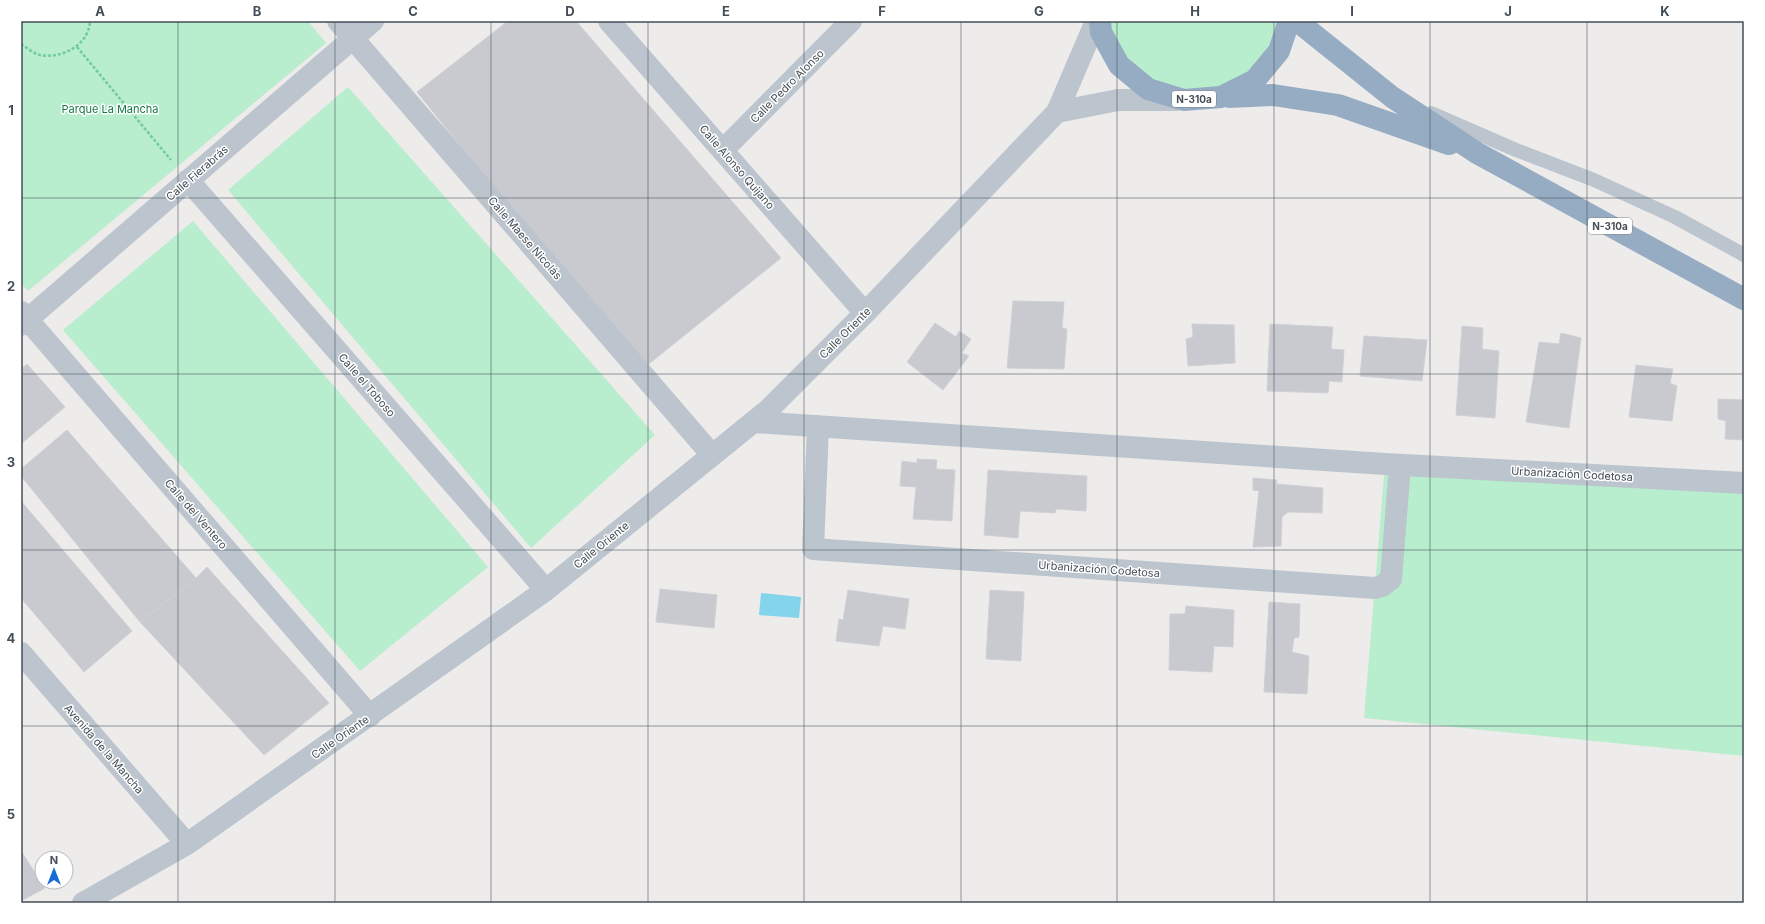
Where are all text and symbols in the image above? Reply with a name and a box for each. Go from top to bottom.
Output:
text: A [95,3,105,19]
text: B [253,3,262,19]
text: C [408,3,418,19]
text: D [565,3,575,19]
text: E [722,3,730,19]
text: F [878,3,886,19]
text: G [1034,3,1044,19]
text: H [1190,3,1200,19]
text: I [1350,3,1354,19]
text: J [1504,3,1512,19]
text: K [1660,3,1670,19]
street label: Calle Pedro Alonso [747,46,827,126]
road number: N-310a [1172,91,1216,107]
text: 1 [8,102,14,118]
park label: Parque La Mancha [62,102,158,116]
street label: Calle Alonso Quijano [696,122,778,212]
street label: Calle Fierabrás [163,142,231,204]
street label: Calle Maese Nicolás [485,194,565,282]
road number: N-310a [1588,218,1632,234]
text: 2 [7,278,15,294]
street label: Calle Oriente [816,304,874,362]
street label: Calle el Toboso [336,350,399,420]
text: 3 [7,454,15,470]
street label: Urbanización Codetosa [1511,464,1633,484]
street label: Calle del Ventero [162,476,231,552]
street label: Calle Oriente [570,518,632,572]
street label: Urbanización Codetosa [1038,558,1160,580]
text: 4 [7,630,16,646]
street label: Avenida de la Mancha [61,701,147,797]
street label: Calle Oriente [308,712,372,762]
text: 5 [7,806,15,822]
north arrow [34,850,74,890]
text: N [50,853,58,867]

